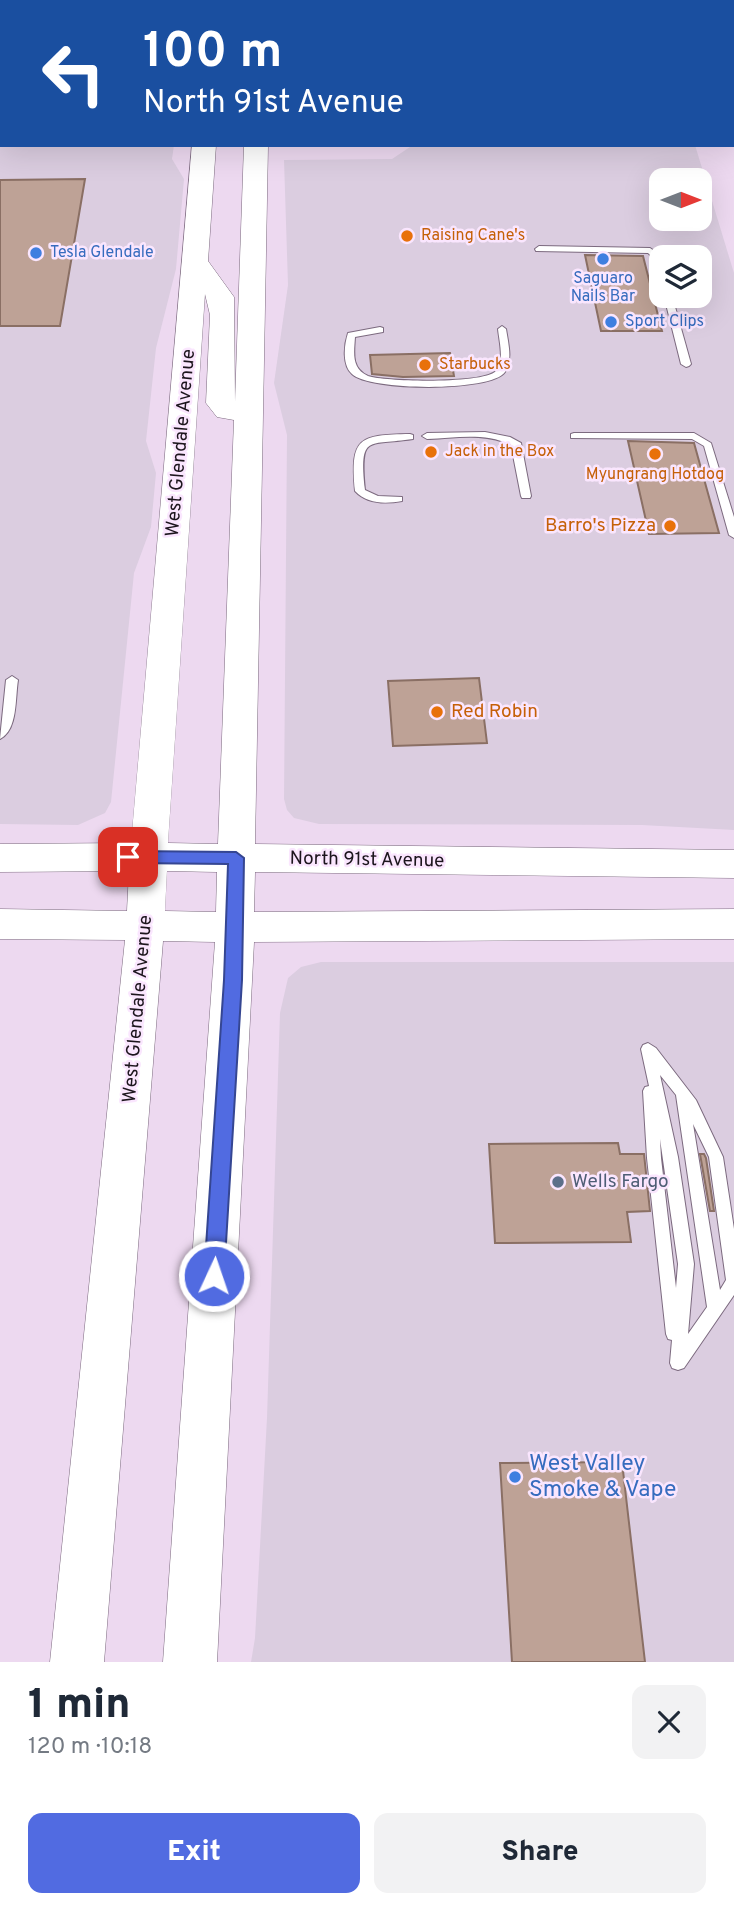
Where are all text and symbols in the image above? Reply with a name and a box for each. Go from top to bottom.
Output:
text: 100 m [143,23,282,85]
icon: left [28,28,119,119]
text: North 91st Avenue [143,84,404,124]
north arrow [649,168,712,231]
map controls [649,168,712,308]
place label: Raising Cane's [421,226,525,246]
marker: Raising Cane's [399,228,415,244]
place label: Tesla Glendale [50,243,154,263]
marker: Tesla Glendale [28,245,44,261]
button: layers [649,245,712,308]
marker: Saguaro Nails Bar [595,251,611,267]
place label: Saguaro Nails Bar [571,269,635,307]
place label: Sport Clips [625,312,704,332]
marker: Sport Clips [603,314,619,330]
street label: West Glendale Avenue [161,348,201,538]
place label: Starbucks [439,355,511,375]
marker: Starbucks [417,357,433,373]
place label: Jack in the Box [445,442,554,462]
marker: Jack in the Box [423,444,439,460]
marker: Myungrang Hotdog [647,446,663,462]
place label: Myungrang Hotdog [586,465,724,485]
place label: Barro's Pizza [545,514,656,538]
marker: Barro's Pizza [662,518,678,534]
place label: Red Robin [451,700,538,724]
marker: Red Robin [429,704,445,720]
pin [98,827,158,887]
icon: arrive [109,838,147,876]
street label: North 91st Avenue [289,847,445,873]
street label: West Glendale Avenue [118,914,158,1104]
place label: Wells Fargo [572,1170,669,1194]
marker: Wells Fargo [550,1174,566,1190]
position arrow [177,1239,251,1313]
place label: West Valley Smoke & Vape [529,1450,676,1505]
marker: West Valley Smoke & Vape [507,1469,523,1485]
text: 1 min [28,1680,131,1733]
button: close [632,1685,706,1759]
text: 120 m · 10:18 [28,1733,152,1762]
button: Exit [28,1813,360,1893]
button: Share [374,1813,706,1893]

